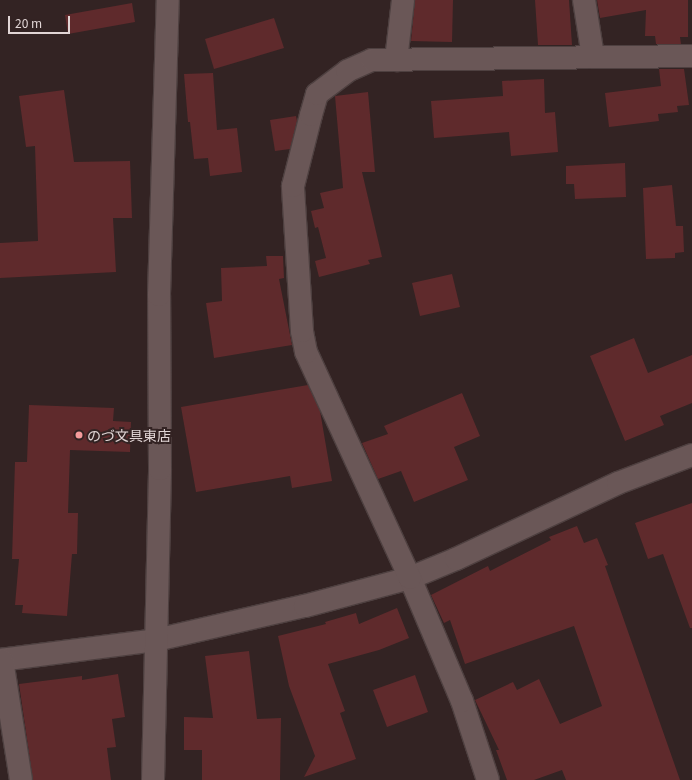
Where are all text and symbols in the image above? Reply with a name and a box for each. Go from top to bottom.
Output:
scale bar [10,8,72,34]
text: 20 m [15,14,42,31]
place label: のづ文具東店 [87,427,171,443]
marker: のづ文具東店 [74,430,84,440]

